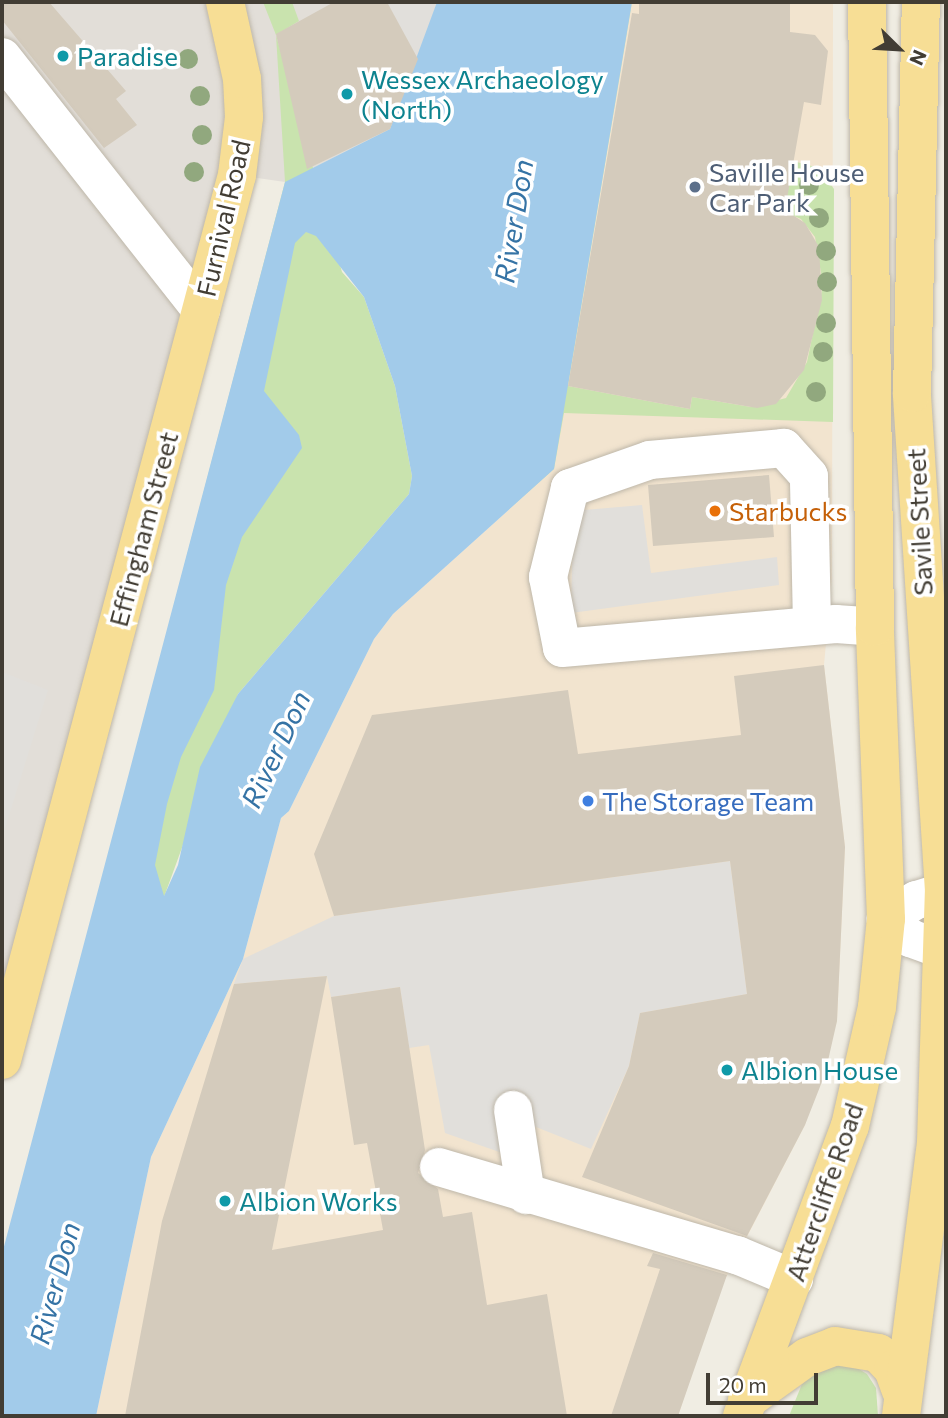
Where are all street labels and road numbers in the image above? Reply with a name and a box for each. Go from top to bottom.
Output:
street label: Furnival Road [190,137,256,299]
street label: Effingham Street [102,428,184,630]
street label: Savile Street [900,448,938,596]
street label: Attercliffe Road [779,1099,869,1285]

